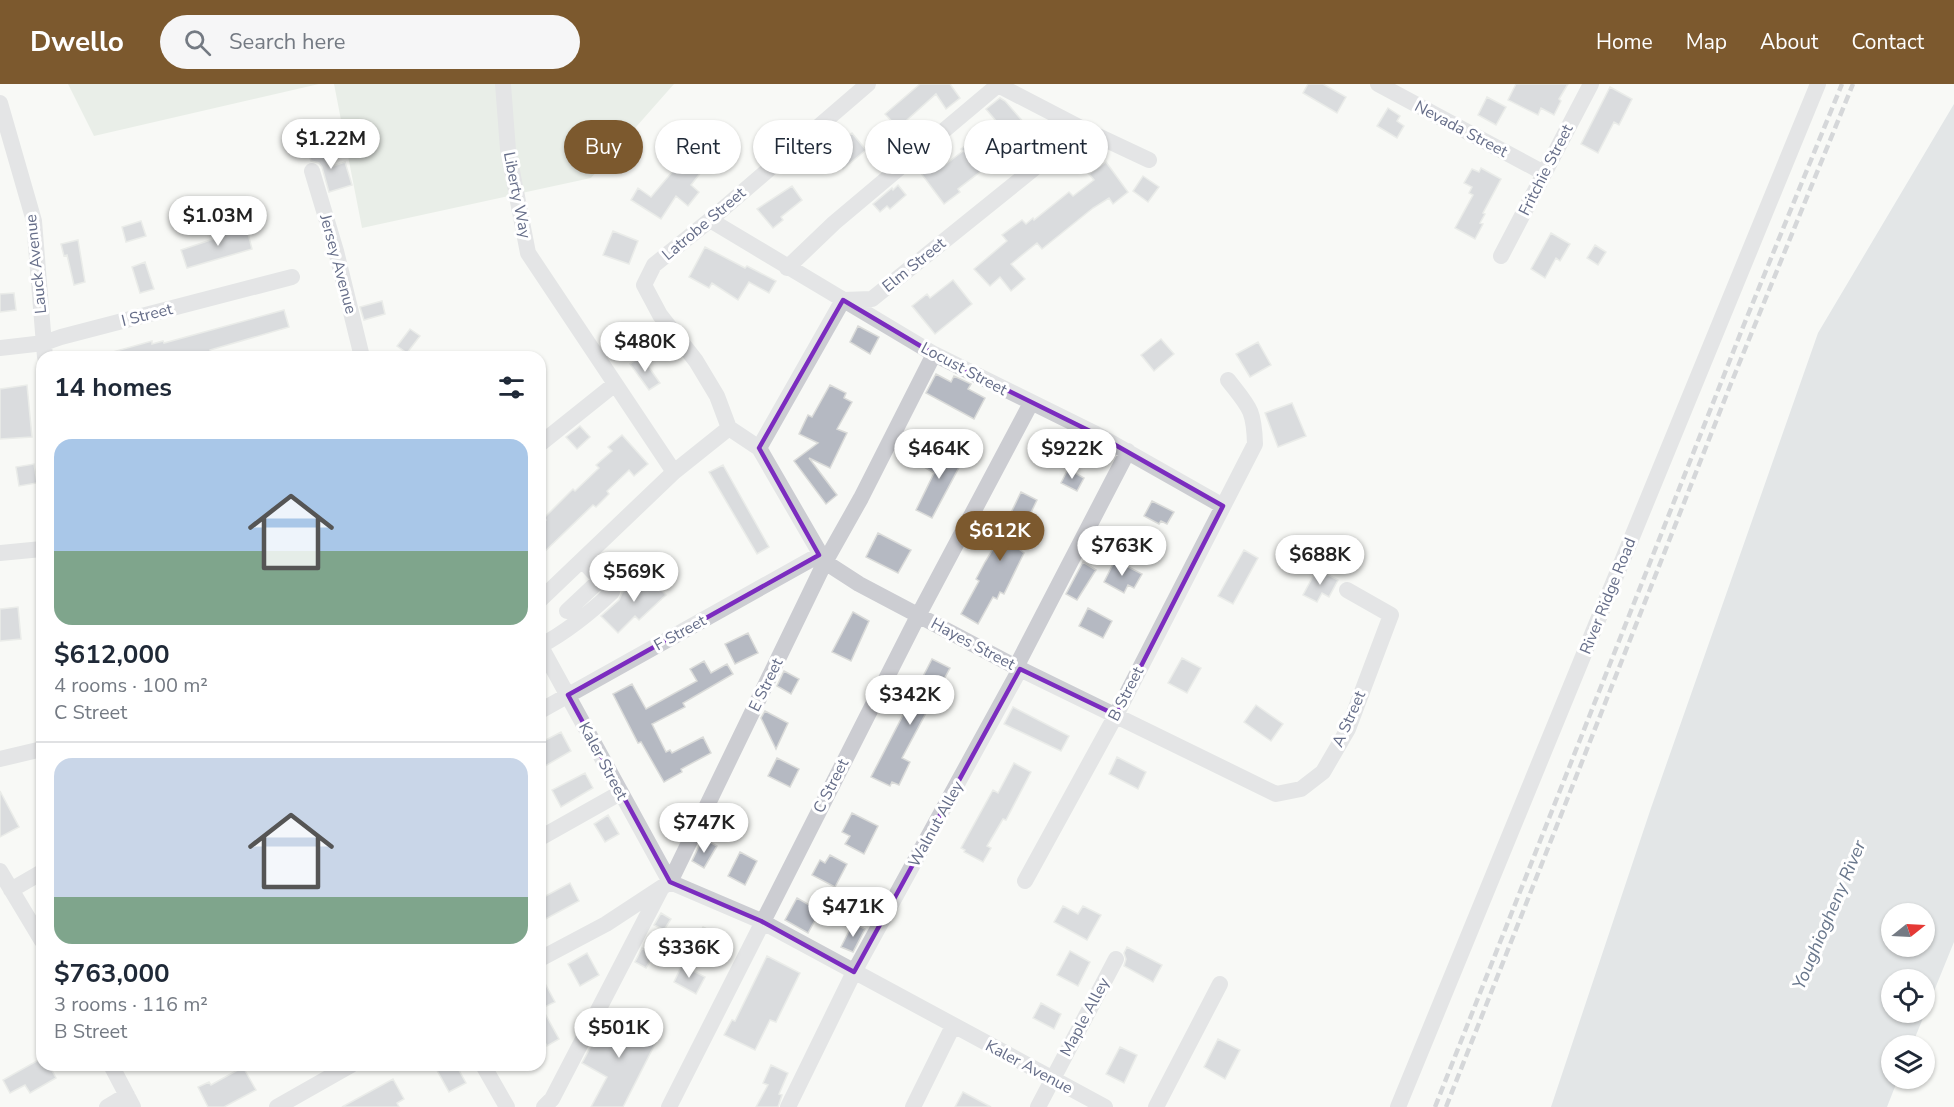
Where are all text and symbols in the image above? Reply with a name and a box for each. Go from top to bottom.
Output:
search box [160,15,580,69]
text: Dwello [30,23,124,61]
icon: search [181,26,214,59]
text: Search here [229,27,346,57]
text: Home [1596,28,1653,56]
text: Map [1686,28,1727,56]
text: About [1760,28,1818,56]
text: Contact [1851,28,1924,56]
street label: Nevada Street [1411,95,1512,163]
pin: $1.22M [282,119,380,170]
chip: Buy [564,120,643,174]
chip: Rent [655,120,741,174]
chip: Filters [753,120,853,174]
chip: New [865,120,952,174]
chip: Apartment [964,120,1108,174]
street label: Fritchie Street [1513,120,1579,220]
text: $1.22M [296,125,366,152]
street label: Liberty Way [498,150,536,241]
street label: Latrobe Street [658,182,751,265]
pin: $1.03M [169,196,267,247]
text: $1.03M [183,202,253,229]
street label: Jersey Avenue [314,211,362,316]
street label: Lauck Avenue [20,213,52,315]
street label: Elm Street [878,232,951,297]
street label: I Street [119,298,175,332]
pin: $480K [603,322,687,373]
text: $480K [614,328,676,355]
street label: Locust Street [917,337,1011,401]
text: 14 homes [54,370,172,405]
icon: filters [495,371,528,404]
pin: $464K [897,429,981,480]
pin: $922K [1030,429,1114,480]
text: $464K [908,435,970,462]
text: $922K [1041,435,1103,462]
icon: home [237,478,345,586]
pin: $612K [958,511,1042,562]
text: $612K [969,517,1031,544]
pin: $763K [1080,526,1164,577]
text: $763K [1091,532,1153,559]
street label: River Ridge Road [1575,534,1641,658]
pin: $688K [1278,535,1362,586]
text: $688K [1289,541,1351,568]
pin: $569K [592,552,676,603]
text: $569K [603,558,665,585]
street label: F Street [650,609,710,656]
street label: Hayes Street [927,613,1019,676]
text: $612,000 [54,637,170,672]
street label: E Street [744,654,789,715]
street label: B Street [1103,663,1149,725]
text: 4 rooms · 100 m² [54,672,208,699]
pin: $342K [868,675,952,726]
text: $342K [879,681,941,708]
street label: A Street [1327,687,1371,751]
text: C Street [54,699,127,726]
street label: Kaler Street [573,718,633,804]
street label: C Street [808,755,854,817]
street label: Walnut Alley [903,776,969,871]
icon: home [237,797,345,905]
pin: $747K [662,803,746,854]
text: $747K [673,809,735,836]
water label: Youghiogheny River [1787,836,1872,993]
pin: $471K [811,887,895,938]
text: $471K [822,893,884,920]
north arrow [1881,903,1935,957]
map controls [1881,903,1935,1089]
pin: $336K [647,928,731,979]
text: $336K [658,934,720,961]
text: $763,000 [54,956,170,991]
button: locate [1881,969,1935,1023]
street label: Maple Alley [1055,973,1115,1060]
text: 3 rooms · 116 m² [54,991,208,1018]
pin: $501K [577,1008,661,1059]
text: $501K [588,1014,650,1041]
text: B Street [54,1018,127,1045]
street label: Kaler Avenue [981,1035,1077,1099]
button: layers [1881,1035,1935,1089]

